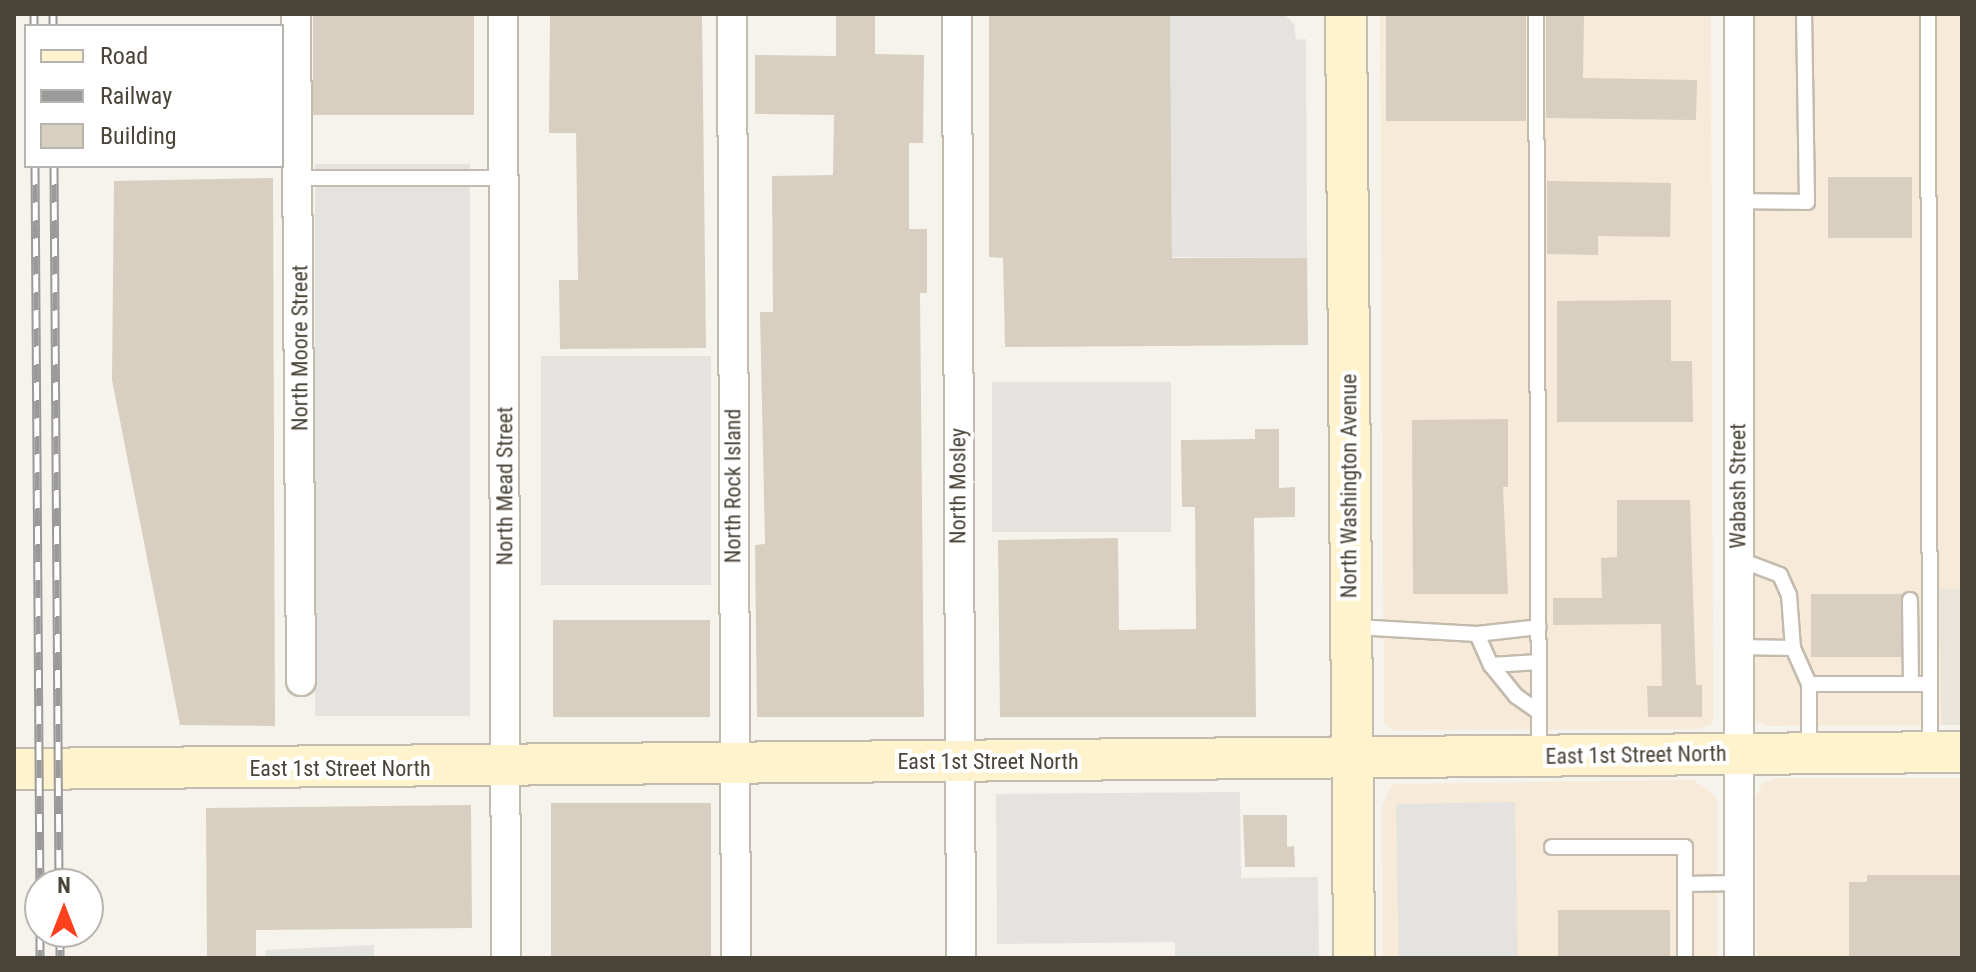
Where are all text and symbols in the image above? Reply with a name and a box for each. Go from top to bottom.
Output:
legend [24,24,284,168]
text: Road [100,42,148,70]
text: Railway [100,82,172,110]
text: Building [100,122,177,150]
street label: North Moore Street [287,265,313,431]
street label: North Washington Avenue [1336,374,1362,598]
street label: North Mead Street [492,406,518,566]
street label: North Rock Island [720,409,746,563]
street label: Wabash Street [1725,423,1751,549]
street label: North Mosley [945,428,971,544]
street label: East 1st Street North [1545,740,1727,770]
street label: East 1st Street North [897,749,1079,775]
street label: East 1st Street North [249,756,431,782]
north arrow [24,868,104,948]
text: N [57,873,71,898]

